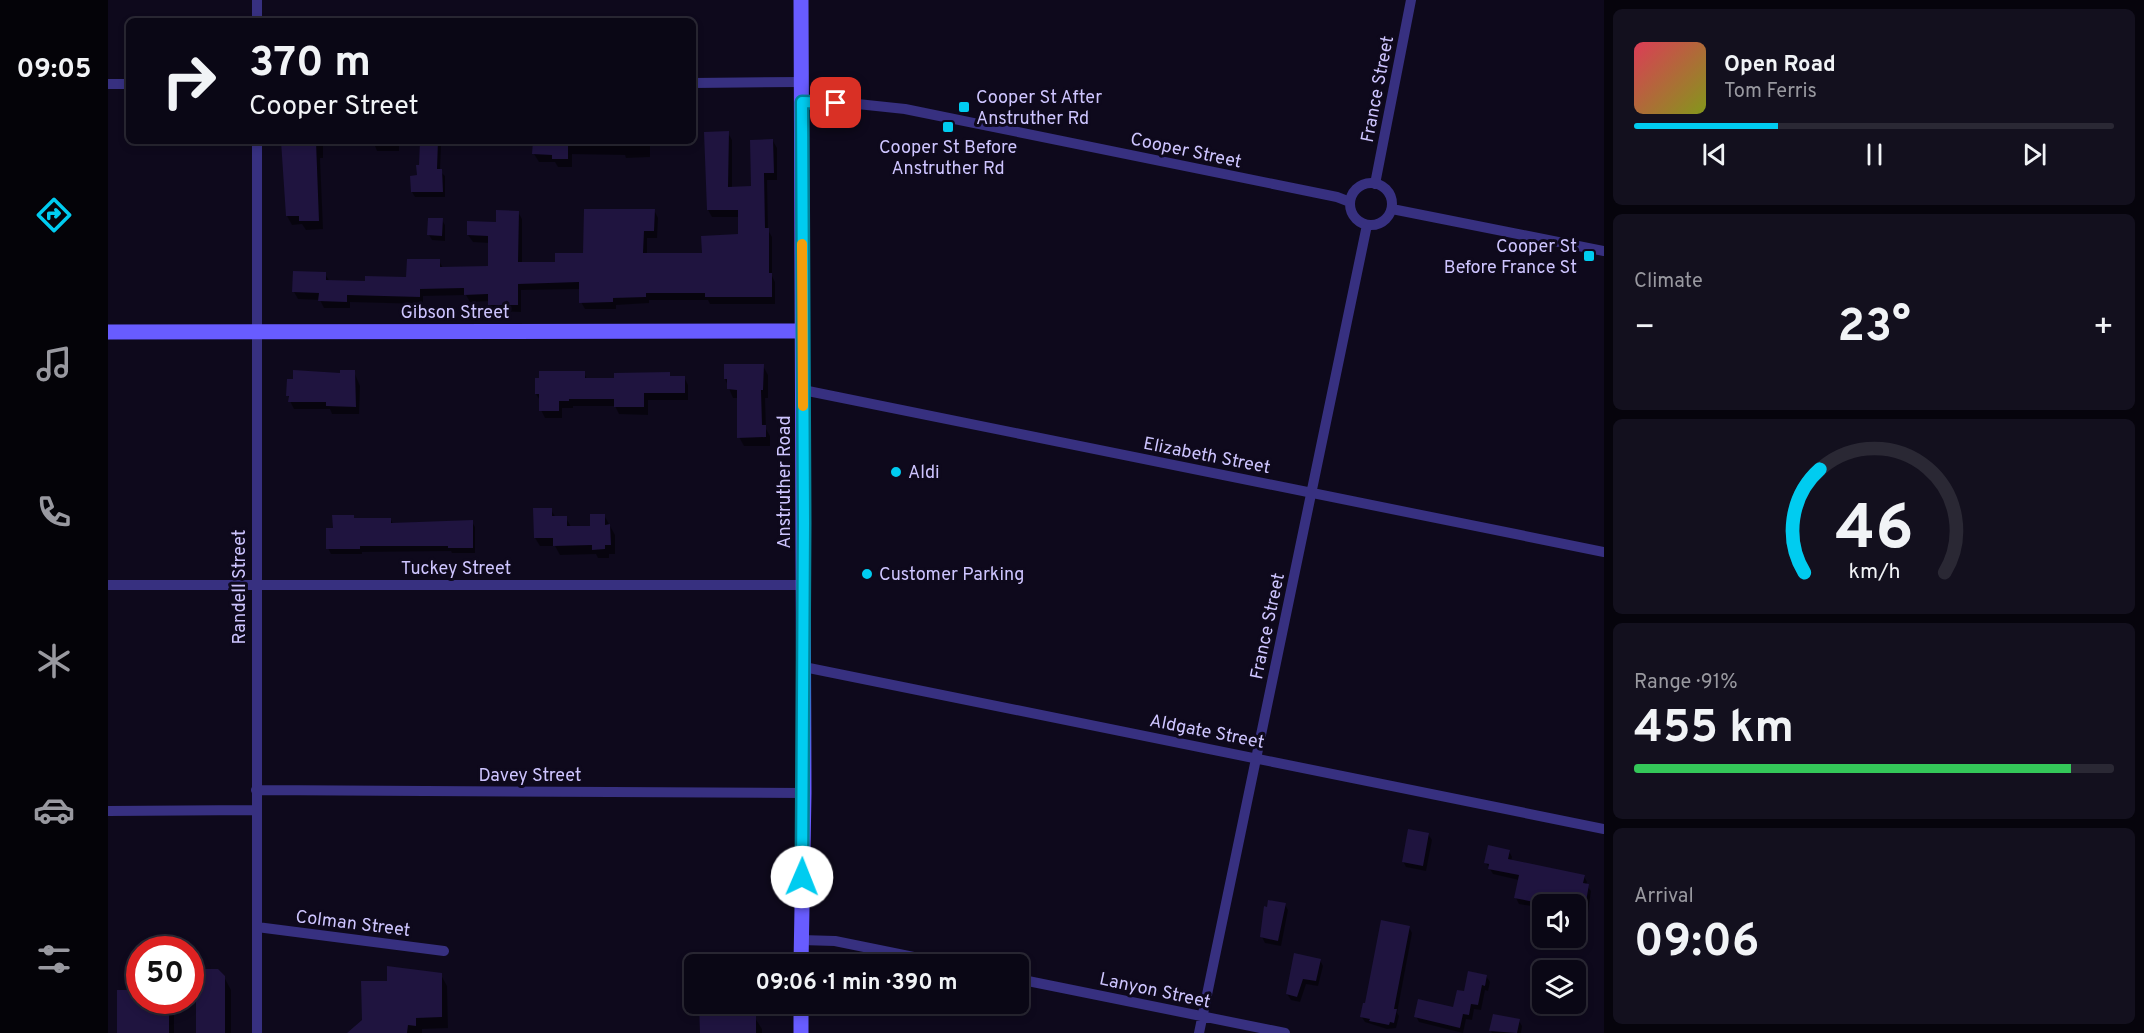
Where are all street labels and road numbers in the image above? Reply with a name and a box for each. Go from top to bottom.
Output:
street label: France Street [1357,34,1400,145]
street label: Cooper Street [1128,128,1243,174]
street label: Gibson Street [400,302,510,325]
street label: Anstruther Road [774,415,797,549]
street label: Elizabeth Street [1141,433,1272,480]
street label: Randell Street [229,530,252,644]
street label: Tuckey Street [401,558,511,581]
street label: France Street [1246,571,1291,682]
street label: Aldgate Street [1147,710,1266,755]
street label: Davey Street [478,765,582,788]
street label: Colman Street [294,906,412,943]
street label: Lanyon Street [1097,968,1212,1014]

